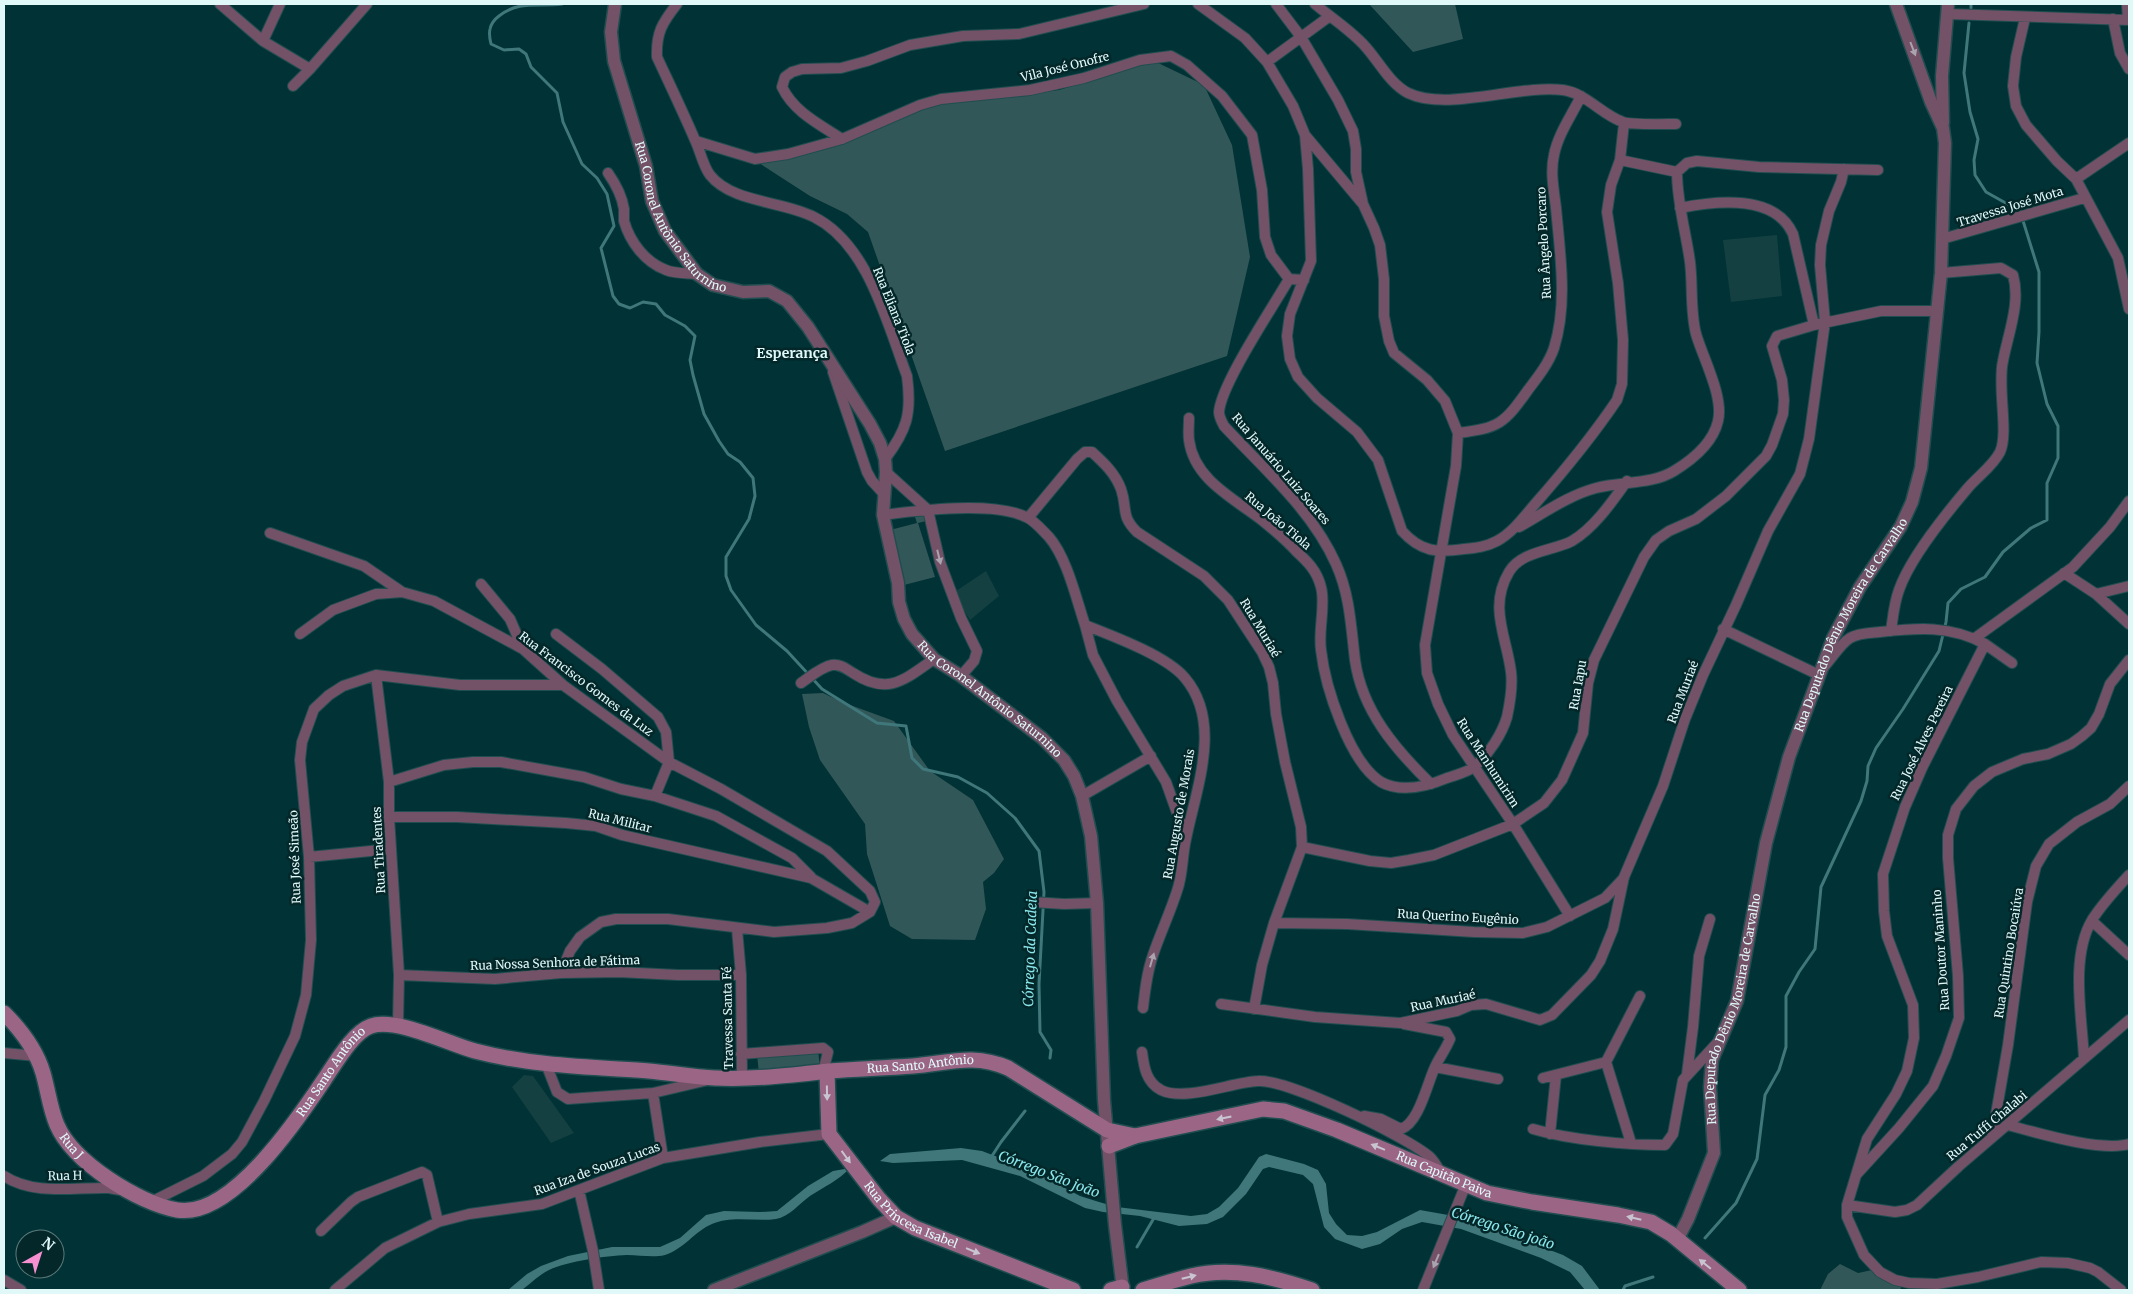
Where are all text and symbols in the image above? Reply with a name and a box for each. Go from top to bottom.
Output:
one-way arrow [1910,42,1917,57]
street label: Vila José Onofre [1018,48,1111,85]
street label: Rua Coronel Antônio Saturnino [632,140,728,295]
street label: Travessa José Mota [1955,183,2065,230]
street label: Rua Ângelo Porcaro [1533,187,1554,299]
street label: Rua Eliana Tiola [870,265,919,357]
district label: Esperança [756,344,828,362]
street label: Rua Januário Luiz Soares [1229,410,1334,527]
street label: Rua João Tiola [1242,489,1315,553]
street label: Rua Deputado Dênio Moreira de Carvalho [1791,516,1910,734]
one-way arrow [935,550,943,565]
street label: Rua Muriaé [1237,596,1284,660]
street label: Rua Francisco Gomes da Luz [516,628,657,739]
street label: Rua Coronel Antônio Saturnino [915,638,1065,760]
street label: Rua Iapu [1566,658,1589,711]
street label: Rua Muriaé [1664,658,1701,725]
street label: Rua José Alves Pereira [1887,682,1956,803]
street label: Rua Manhumirim [1454,715,1523,810]
street label: Rua Augusto de Morais [1160,747,1197,880]
street label: Rua Militar [587,805,654,836]
street label: Rua Tiradentes [369,806,388,894]
street label: Rua José Simeão [285,810,304,904]
street label: Rua Quintino Bocaiúva [1991,886,2026,1019]
street label: Rua Doutor Maninho [1929,889,1952,1011]
water label: Córrego da Cadeia [1019,891,1041,1007]
street label: Rua Deputado Dênio Moreira de Carvalho [1702,892,1764,1125]
street label: Rua Querino Eugênio [1397,906,1519,927]
street label: Rua Nossa Senhora de Fátima [470,952,641,973]
one-way arrow [1148,952,1156,967]
street label: Travessa Santa Fé [719,966,736,1070]
street label: Rua Muriaé [1409,986,1477,1015]
street label: Rua Santo Antônio [293,1023,368,1119]
street label: Rua Santo Antônio [866,1052,974,1076]
one-way arrow [823,1085,831,1101]
street label: Rua Tuffi Chalabi [1943,1088,2030,1164]
one-way arrow [1215,1114,1231,1122]
street label: Rua J [56,1130,87,1162]
street label: Rua Iza de Souza Lucas [532,1139,662,1198]
one-way arrow [1371,1143,1385,1151]
water label: Córrego São joão [996,1146,1102,1202]
street label: Rua Capitão Paiva [1394,1148,1493,1201]
one-way arrow [840,1150,851,1163]
street label: Rua H [48,1168,83,1183]
street label: Rua Princesa Isabel [861,1178,960,1251]
water label: Córrego São joão [1449,1203,1557,1253]
one-way arrow [1627,1214,1642,1222]
north arrow [15,1229,65,1279]
text: N [38,1233,58,1254]
one-way arrow [965,1248,980,1255]
one-way arrow [1431,1254,1439,1268]
one-way arrow [1700,1258,1712,1270]
one-way arrow [1182,1273,1197,1281]

